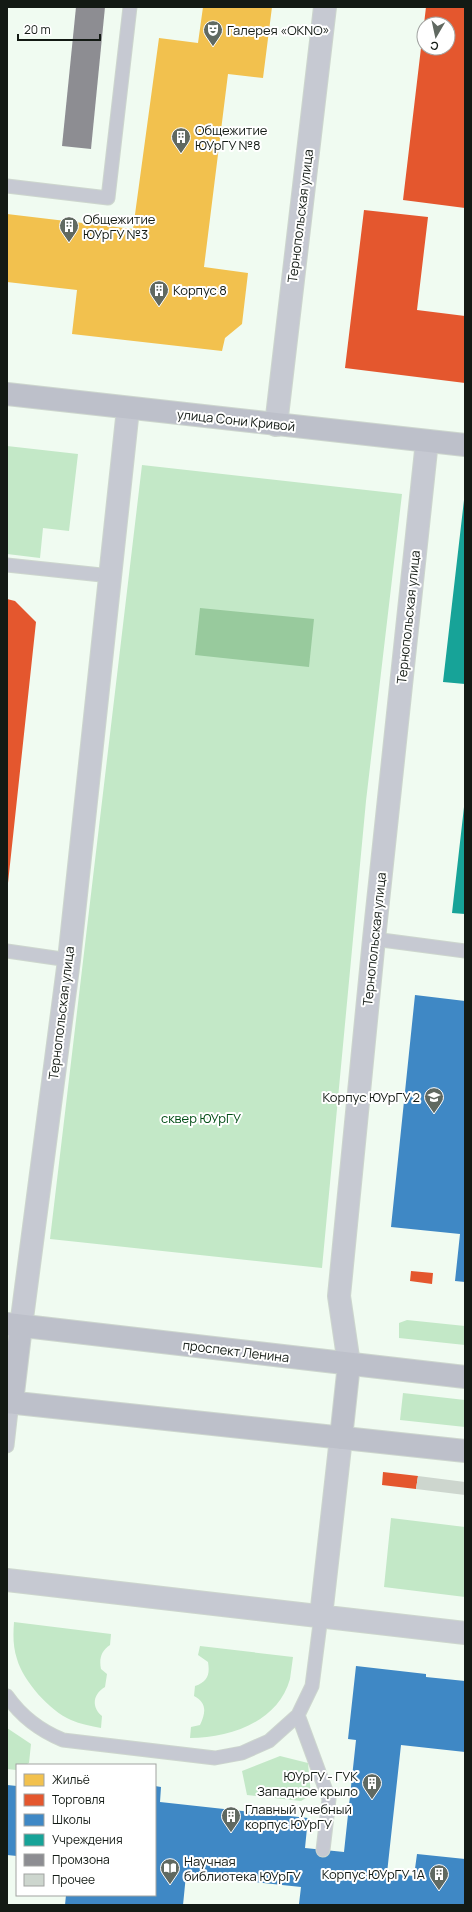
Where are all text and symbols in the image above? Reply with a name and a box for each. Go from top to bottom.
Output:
scale bar [18,16,100,42]
north arrow [416,16,456,56]
theatre icon: Галерея «OKNO» [202,19,224,47]
text: 20 m [24,21,51,38]
place label: Галерея «OKNO» [227,21,330,39]
text: С [429,38,440,54]
place label: Общежитие ЮУрГУ №8 [195,121,268,154]
building icon: Общежитие ЮУрГУ №8 [170,126,192,154]
street label: Тернопольская улица [283,148,317,284]
place label: Общежитие ЮУрГУ №3 [83,210,156,243]
building icon: Общежитие ЮУрГУ №3 [58,215,80,243]
building icon: Корпус 8 [148,279,170,307]
place label: Корпус 8 [173,281,227,299]
street label: улица Сони Кривой [176,405,296,435]
street label: Тернопольская улица [392,549,424,685]
street label: Тернопольская улица [358,871,390,1007]
street label: Тернопольская улица [44,945,78,1081]
school or university icon: Корпус ЮУрГУ 2 [423,1086,445,1114]
place label: Корпус ЮУрГУ 2 [323,1088,420,1106]
park label: сквер ЮУрГУ [161,1109,241,1127]
street label: проспект Ленина [182,1336,290,1366]
legend [16,1764,156,1896]
place label: ЮУрГУ - ГУК Западное крыло [257,1767,358,1800]
text: Жильё [52,1771,90,1788]
building icon: ЮУрГУ - ГУК Западное крыло [361,1772,383,1800]
text: Торговля [52,1791,105,1808]
place label: Главный учебный корпус ЮУрГУ [245,1800,352,1833]
building icon: Главный учебный корпус ЮУрГУ [220,1805,242,1833]
text: Школы [52,1811,91,1828]
text: Учреждения [52,1831,123,1848]
text: Промзона [52,1851,110,1868]
place label: Научная библиотека ЮУрГУ [184,1852,301,1885]
library icon: Научная библиотека ЮУрГУ [159,1857,181,1885]
building icon: Корпус ЮУрГУ 1А [428,1863,450,1891]
place label: Корпус ЮУрГУ 1А [322,1865,425,1883]
text: Прочее [52,1871,95,1888]

